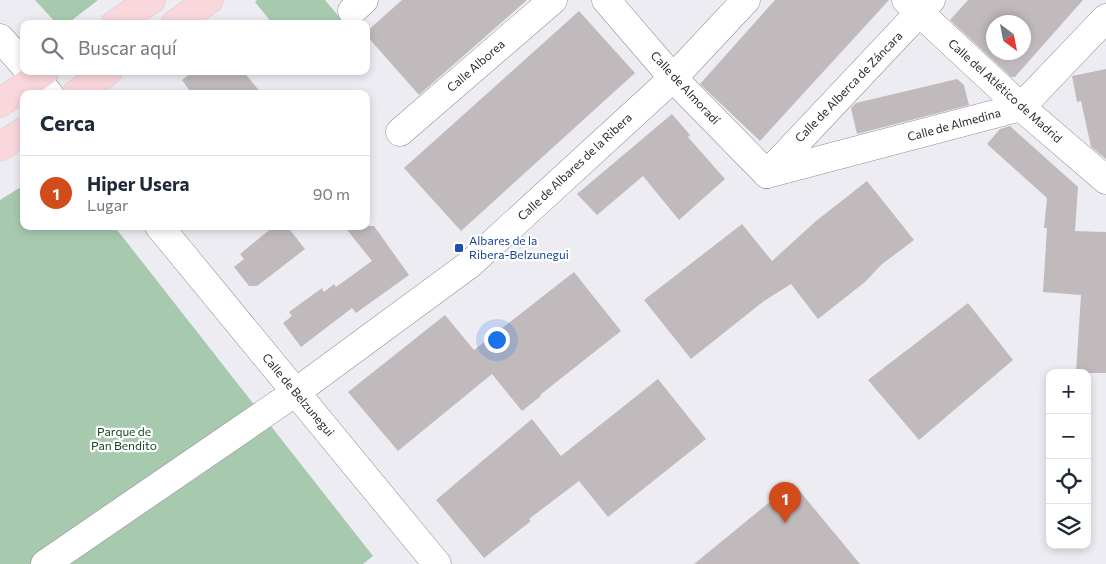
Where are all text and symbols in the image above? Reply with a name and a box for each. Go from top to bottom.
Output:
north arrow [986,15,1031,60]
search box [20,20,370,75]
street label: Calle de Alberca de Záncara [792,28,905,145]
icon: search [38,34,66,62]
street label: Calle del Atlético de Madrid [946,35,1065,145]
text: Buscar aquí [78,36,177,59]
street label: Calle Alborea [444,36,507,94]
street label: Calle de Almoradí [648,48,724,127]
street label: Calle de Almedina [906,105,1002,143]
text: Cerca [40,110,95,135]
street label: Calle de Albares de la Ribera [514,110,634,223]
text: Hiper Usera [87,172,190,195]
text: 1 [52,184,60,203]
text: 90 m [313,184,350,203]
text: Lugar [87,195,128,214]
place label: Albares de la Ribera-Belzunegui [469,233,569,261]
marker: Albares de la Ribera-Belzunegui [453,242,465,254]
your location [484,327,510,353]
street label: Calle de Belzunegui [260,350,338,439]
map controls [1046,369,1091,549]
button: + [1046,369,1091,414]
button: − [1046,414,1091,459]
park label: Parque de Pan Bendito [91,424,157,452]
button: locate [1046,459,1091,504]
pin: 1 [769,482,801,523]
button: layers [1046,504,1091,549]

